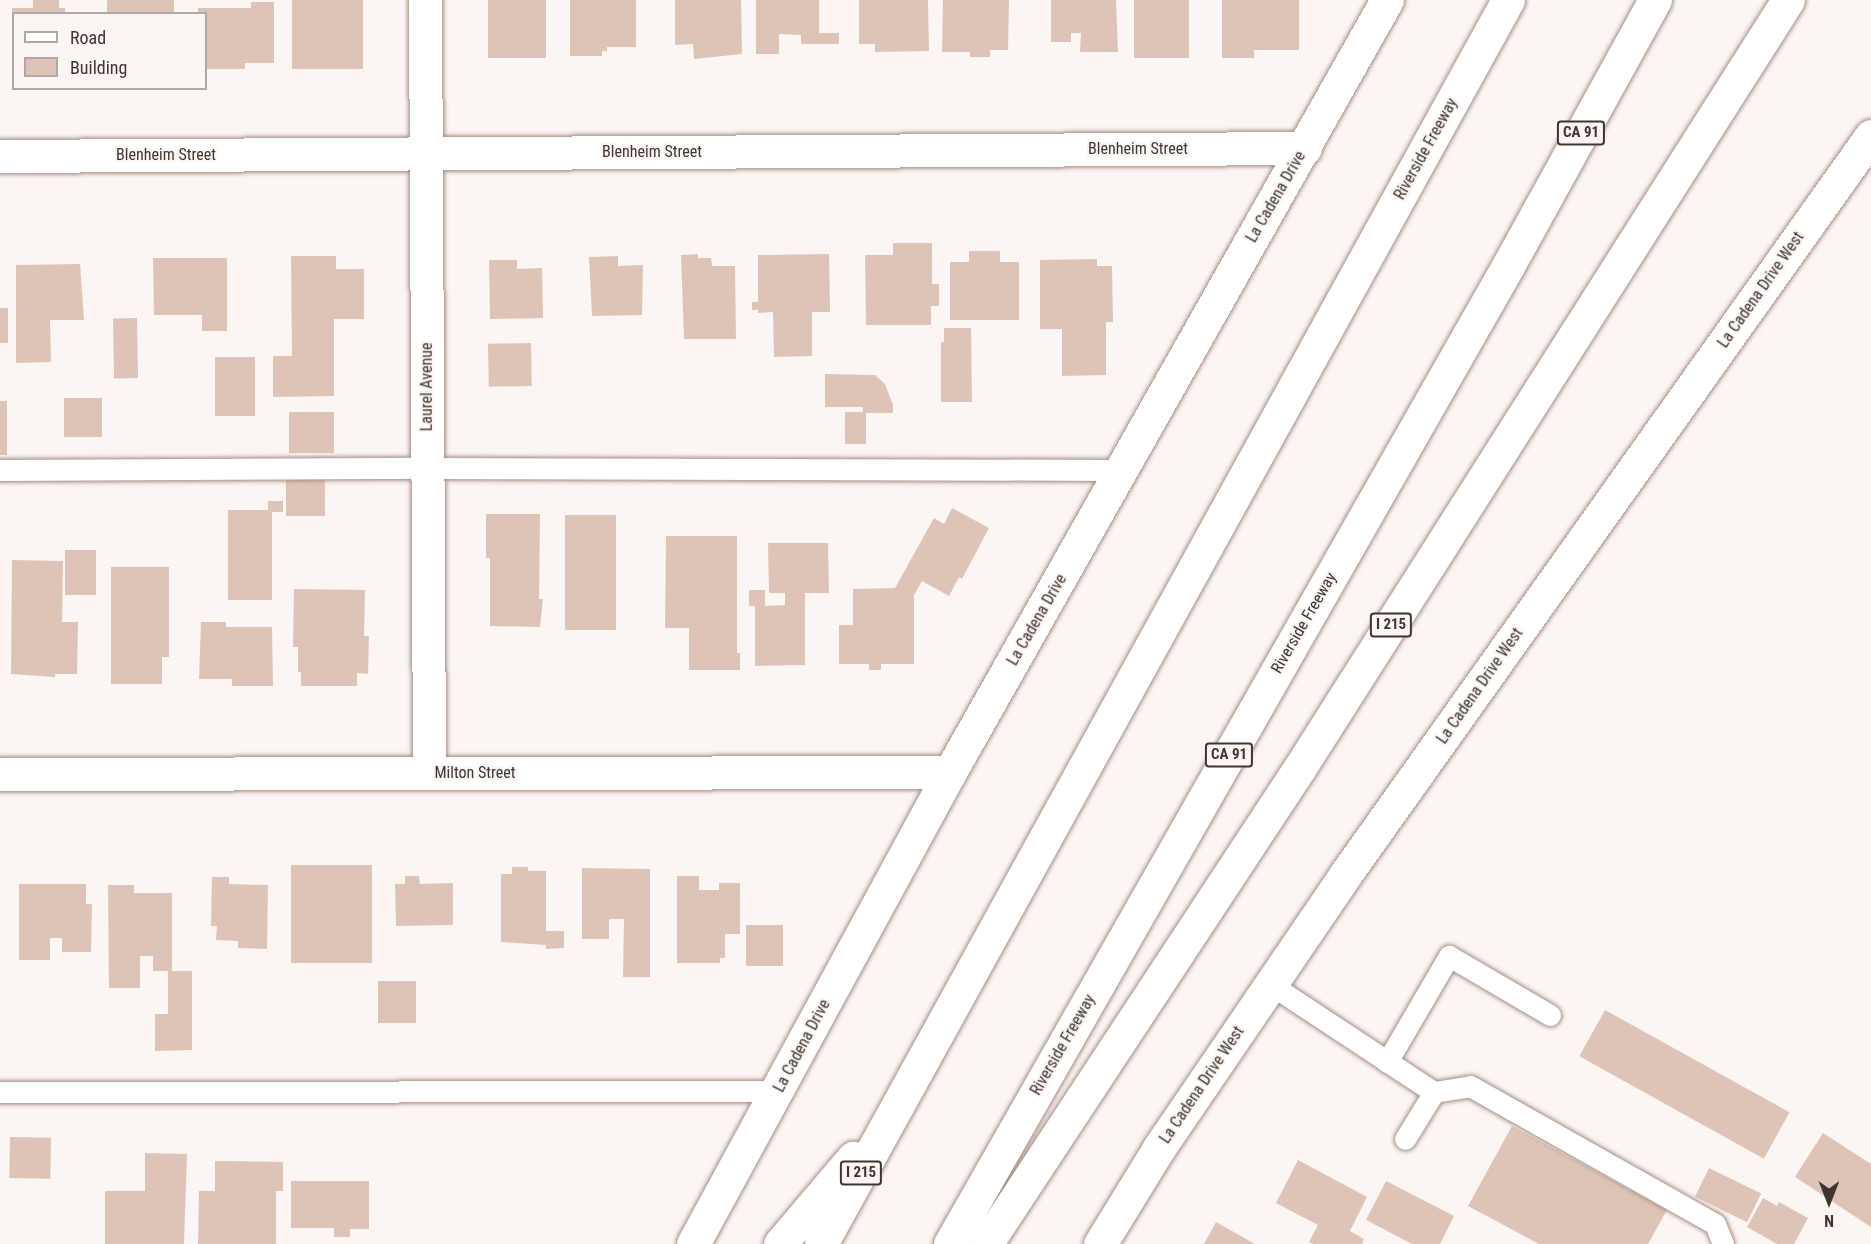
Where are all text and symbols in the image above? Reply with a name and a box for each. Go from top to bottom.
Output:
legend [12,12,207,90]
text: Road [70,27,106,48]
text: Building [70,57,127,78]
street label: Riverside Freeway [1390,95,1462,203]
road number: CA 91 [1556,121,1606,145]
street label: Blenheim Street [1088,139,1188,159]
street label: Blenheim Street [602,142,702,162]
street label: Blenheim Street [116,145,216,165]
street label: La Cadena Drive [1242,148,1310,246]
street label: La Cadena Drive West [1714,228,1808,352]
street label: Laurel Avenue [417,343,437,431]
street label: Riverside Freeway [1267,569,1341,677]
street label: La Cadena Drive [1003,571,1071,669]
road number: I 215 [1368,613,1414,637]
street label: La Cadena Drive West [1433,624,1527,748]
road number: CA 91 [1204,743,1254,767]
street label: Milton Street [435,763,515,783]
street label: Riverside Freeway [1026,991,1100,1099]
street label: La Cadena Drive [770,996,834,1096]
street label: La Cadena Drive West [1156,1023,1248,1147]
road number: I 215 [838,1161,884,1185]
north arrow [1799,1172,1859,1232]
text: N [1824,1211,1834,1230]

